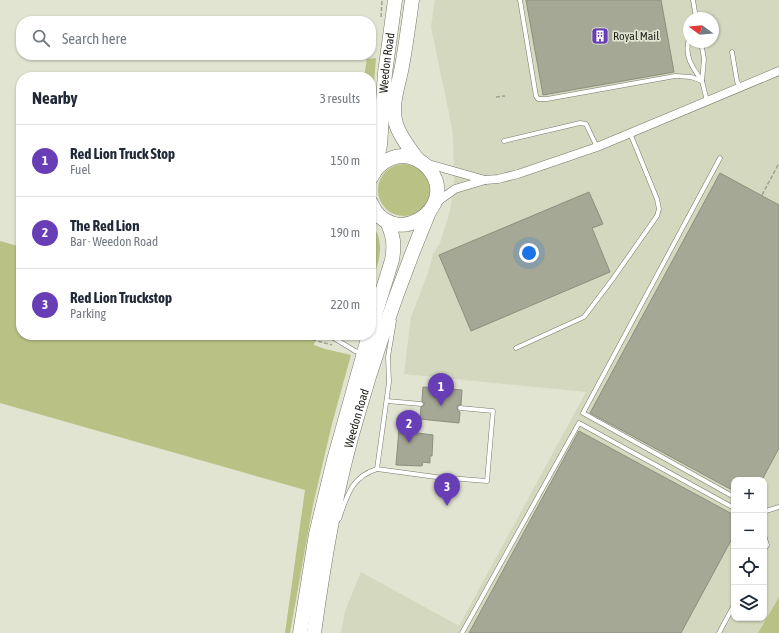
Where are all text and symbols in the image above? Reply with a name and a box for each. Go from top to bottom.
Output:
north arrow [683,12,719,48]
search box [16,16,376,60]
building icon: Royal Mail [590,26,610,46]
icon: search [30,27,52,49]
place label: Royal Mail [613,29,660,43]
text: Search here [62,30,127,47]
street label: Weedon Road [377,32,397,94]
text: Nearby [32,88,78,108]
text: 3 results [320,91,360,106]
text: Red Lion Truck Stop [70,145,175,162]
text: 1 [42,153,48,168]
text: 150 m [331,153,360,168]
text: Fuel [70,162,91,177]
text: The Red Lion [70,217,139,234]
text: 2 [42,225,48,240]
text: 190 m [331,225,360,240]
text: Bar · Weedon Road [70,234,158,249]
your location [519,243,539,263]
text: Red Lion Truckstop [70,289,172,306]
text: 3 [42,297,48,312]
text: 220 m [331,297,360,312]
text: Parking [70,306,106,321]
pin: 1 [428,373,454,406]
street label: Weedon Road [342,387,372,450]
pin: 2 [396,410,422,443]
pin: 3 [434,473,460,506]
map controls [731,477,767,621]
button: + [731,477,767,513]
button: − [731,513,767,549]
button: locate [731,549,767,585]
button: layers [731,585,767,621]

